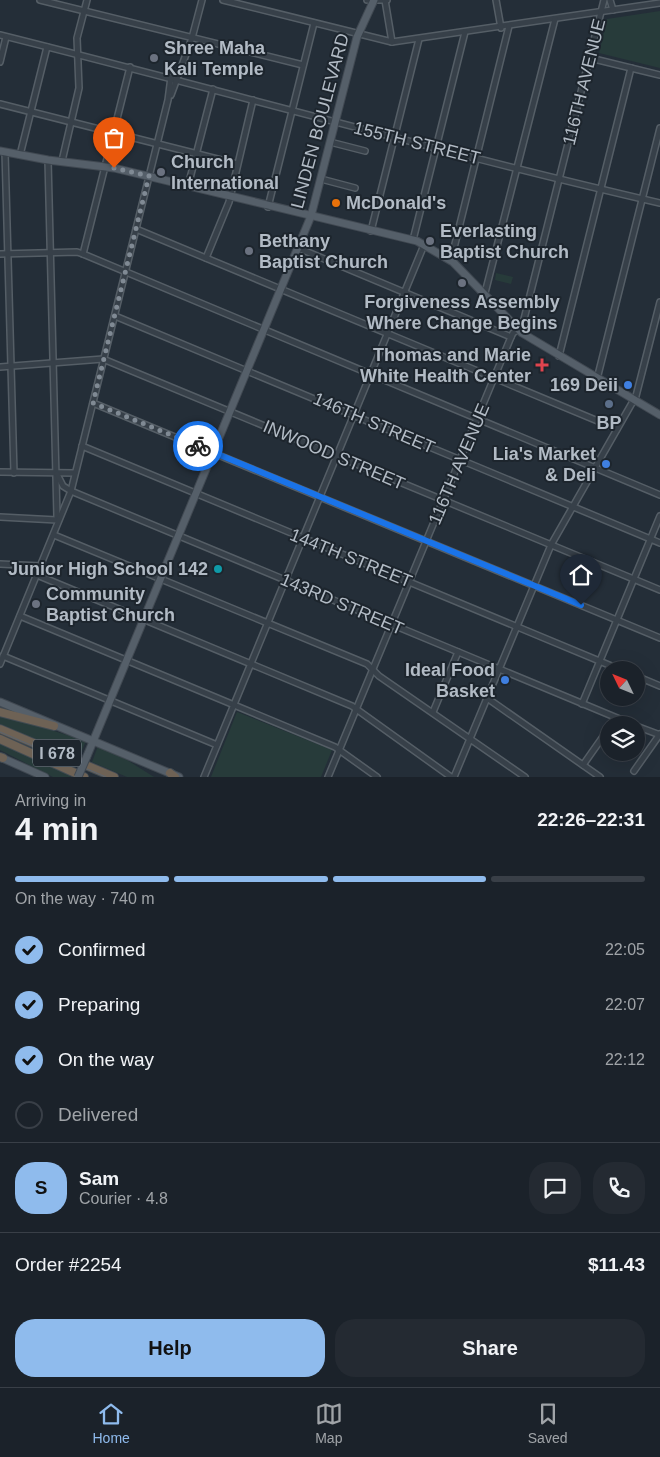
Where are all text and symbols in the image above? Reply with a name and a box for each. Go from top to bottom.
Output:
street label: 116TH AVENUE [559,17,609,147]
street label: LINDEN BOULEVARD [287,31,353,211]
place label: Shree Maha Kali Temple [164,38,266,79]
marker: Shree Maha Kali Temple [148,52,160,64]
pin [93,117,135,168]
street label: 155TH STREET [351,118,483,168]
icon: bag [100,124,128,152]
place label: Church International [171,152,279,193]
marker: Church International [155,166,167,178]
place label: McDonald's [346,193,446,213]
marker: McDonald's [330,197,342,209]
place label: Everlasting Baptist Church [440,221,569,262]
place label: Bethany Baptist Church [259,231,388,272]
marker: Everlasting Baptist Church [424,235,436,247]
marker: Bethany Baptist Church [243,245,255,257]
marker: Forgiveness Assembly Where Change Begins [456,277,468,289]
place label: Forgiveness Assembly Where Change Begins [364,292,560,333]
place label: Thomas and Marie White Health Center [360,345,531,386]
marker: Thomas and Marie White Health Center [535,358,549,372]
place label: 169 Deii [550,375,618,395]
marker: 169 Deii [622,379,634,391]
street label: 146TH STREET [310,388,438,458]
marker: BP [603,398,615,410]
street label: 116TH AVENUE [425,401,493,527]
place label: BP [596,413,622,433]
street label: INWOOD STREET [260,416,408,494]
courier [173,421,223,471]
icon: bike [184,432,212,460]
place label: Lia's Market & Deli [493,444,596,485]
marker: Lia's Market & Deli [600,458,612,470]
street label: 144TH STREET [287,524,415,592]
pin [560,554,602,605]
place label: Junior High School 142 [8,559,208,579]
icon: home [567,561,595,589]
marker: Junior High School 142 [212,563,224,575]
street label: 143RD STREET [277,569,407,639]
place label: Community Baptist Church [46,584,175,625]
marker: Community Baptist Church [30,598,42,610]
place label: Ideal Food Basket [405,660,495,701]
north arrow [600,661,645,706]
map controls [600,661,645,761]
marker: Ideal Food Basket [499,674,511,686]
button: layers [600,716,645,761]
road number: I 678 [33,740,81,766]
text: Arriving in [15,792,86,809]
text: 22:26–22:31 [537,809,645,830]
text: 4 min [15,811,99,847]
text: On the way · 740 m [15,890,155,907]
icon: check [15,936,43,964]
text: Confirmed [58,939,146,960]
text: 22:05 [605,941,645,958]
icon: check [15,991,43,1019]
text: Preparing [58,994,140,1015]
text: 22:07 [605,996,645,1013]
icon: check [15,1046,43,1074]
text: On the way [58,1049,154,1070]
text: 22:12 [605,1051,645,1068]
text: Delivered [58,1104,138,1125]
button: chat [529,1162,581,1214]
button: phone [593,1162,645,1214]
text: Sam [79,1168,119,1189]
text: S [35,1177,47,1198]
text: Courier · 4.8 [79,1190,168,1207]
text: Order #2254 [15,1254,122,1275]
text: $11.43 [588,1254,645,1275]
button: Help [15,1319,325,1377]
button: Share [335,1319,645,1377]
tab: Home [92,1400,130,1446]
tab: Map [315,1400,343,1446]
tab: Saved [528,1400,567,1446]

